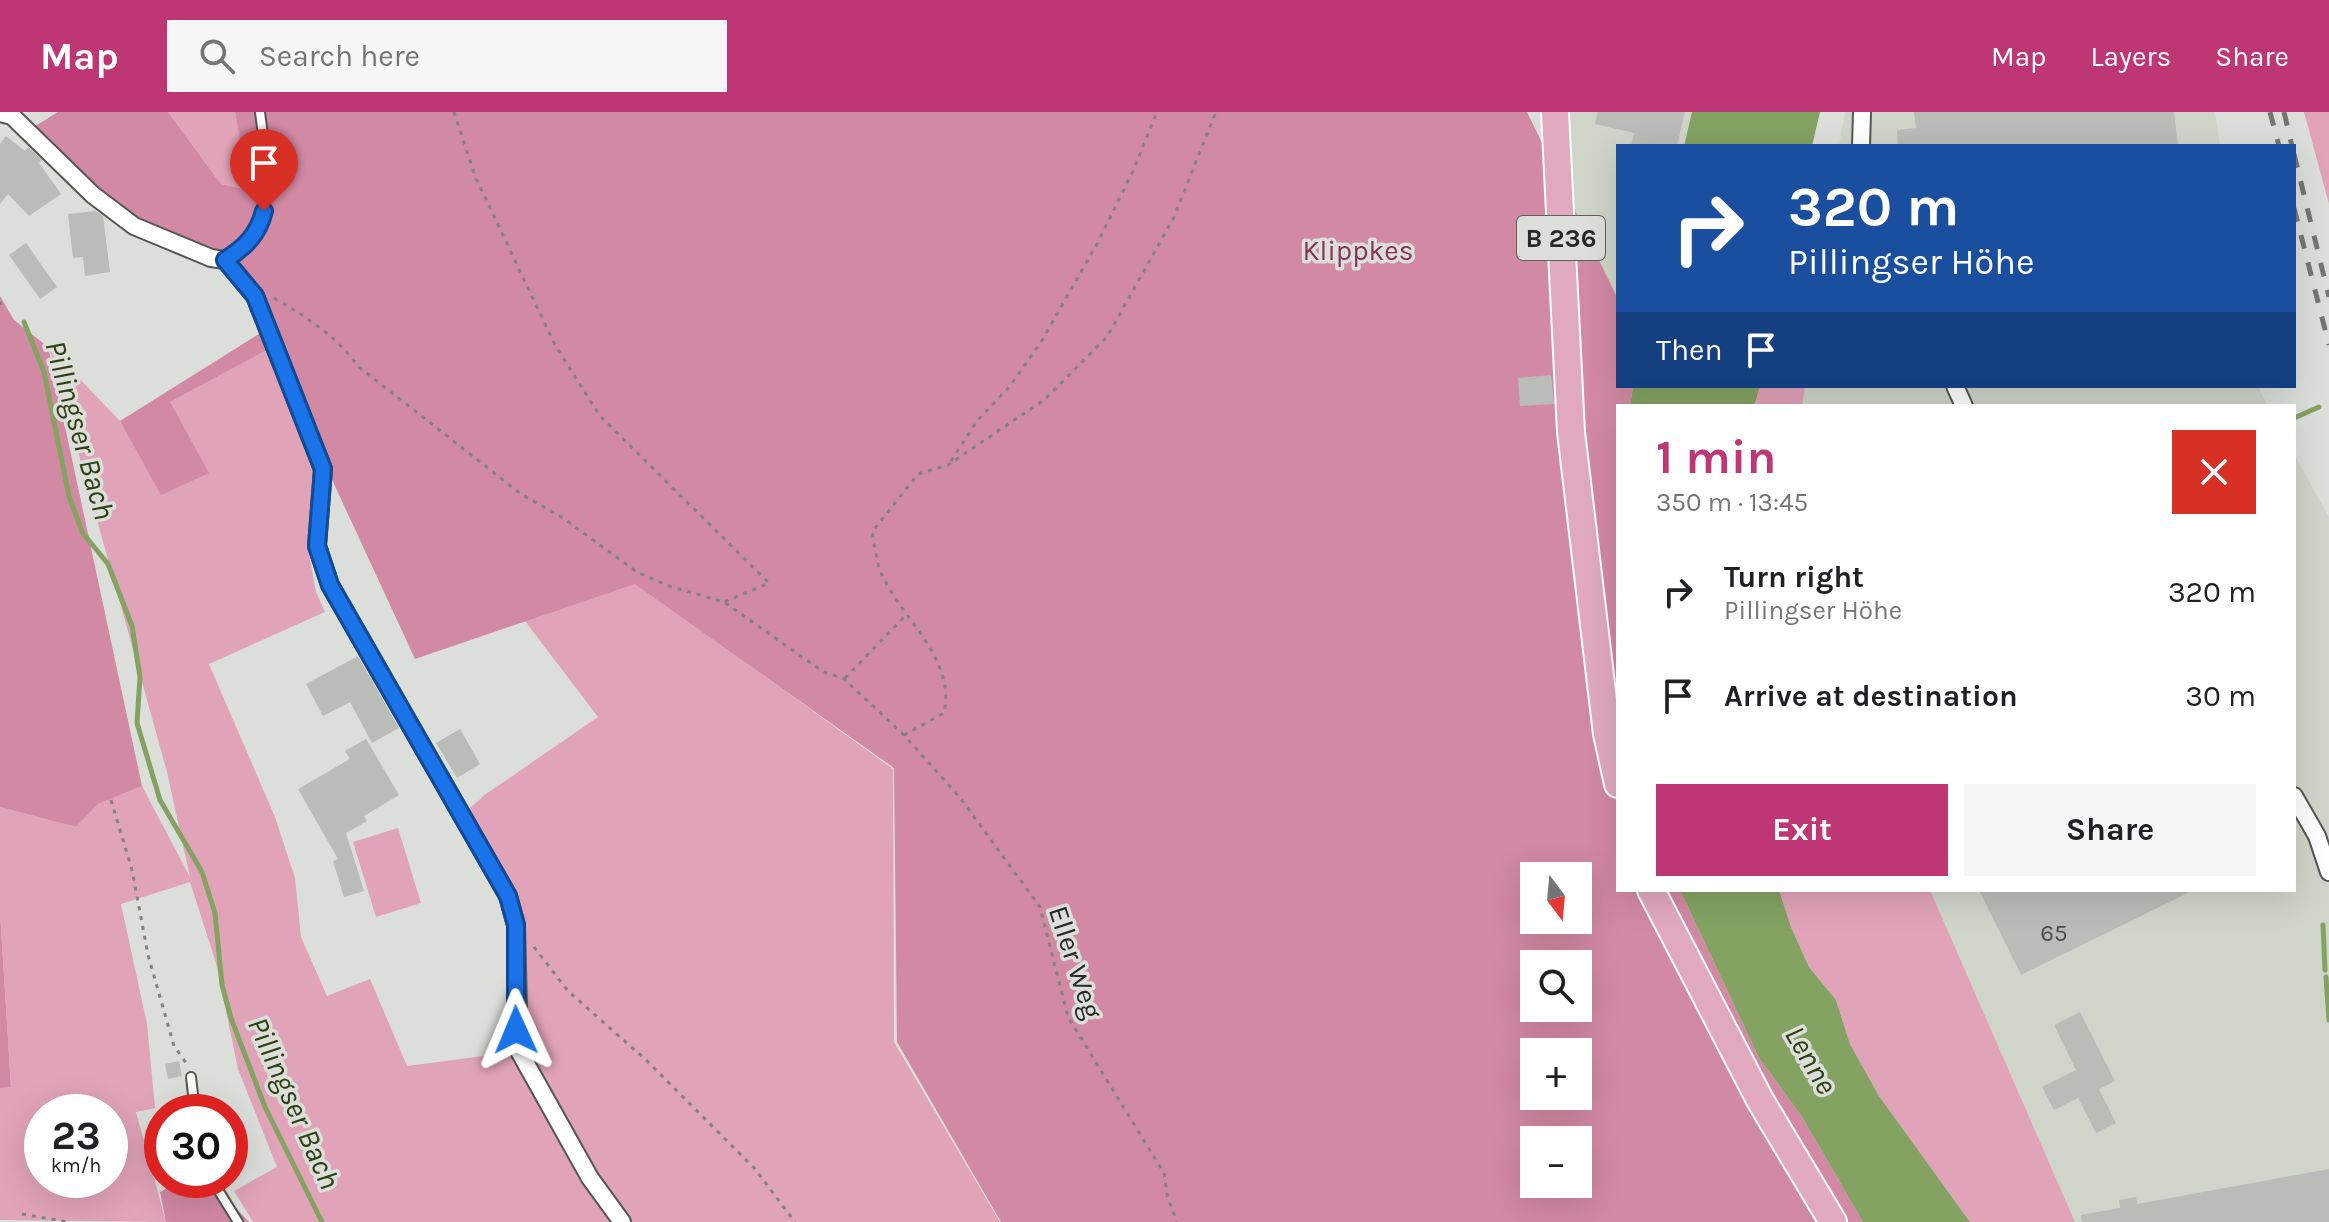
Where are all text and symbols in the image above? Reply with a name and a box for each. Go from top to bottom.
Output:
search box [167,20,727,92]
text: Map [40,34,119,79]
icon: search [195,34,239,78]
text: Search here [259,38,420,74]
text: Map [1991,40,2046,73]
text: Layers [2090,40,2171,73]
text: Share [2215,40,2289,73]
pin [230,129,298,211]
icon: arrive [242,141,286,185]
text: 320 m [1788,174,1959,239]
icon: right [1656,176,1760,280]
road number: B 236 [1517,216,1605,260]
park label: Klippkes [1303,234,1413,267]
text: Pillingser Höhe [1788,241,2035,283]
icon: arrive [1739,328,1783,372]
text: Then [1656,332,1723,368]
water label: Pillingser Bach [37,336,123,524]
text: 1 min [1656,429,1776,485]
button: close [2172,430,2256,514]
text: 350 m · 13:45 [1656,487,1808,518]
text: Turn right [1724,559,1864,595]
icon: right [1656,570,1700,614]
text: 320 m [2168,574,2256,610]
text: Pillingser Höhe [1724,595,1902,626]
icon: arrive [1656,674,1700,718]
text: Arrive at destination [1724,678,2018,714]
text: 30 m [2185,678,2256,714]
button: Exit [1656,784,1948,876]
button: Share [1964,784,2256,876]
north arrow [1520,862,1592,934]
map controls [1520,862,1592,1198]
street label: Eller Weg [1042,901,1109,1023]
house number: 65 [2040,919,2068,947]
button: search [1520,950,1592,1022]
position arrow [474,988,558,1072]
water label: Pillingser Bach [240,1011,348,1195]
water label: Lenne [1777,1019,1845,1101]
button: + [1520,1038,1592,1110]
speed limit sign: 30 [144,1094,248,1198]
text: 23 [51,1112,101,1159]
button: − [1520,1126,1592,1198]
text: km/h [51,1154,101,1177]

